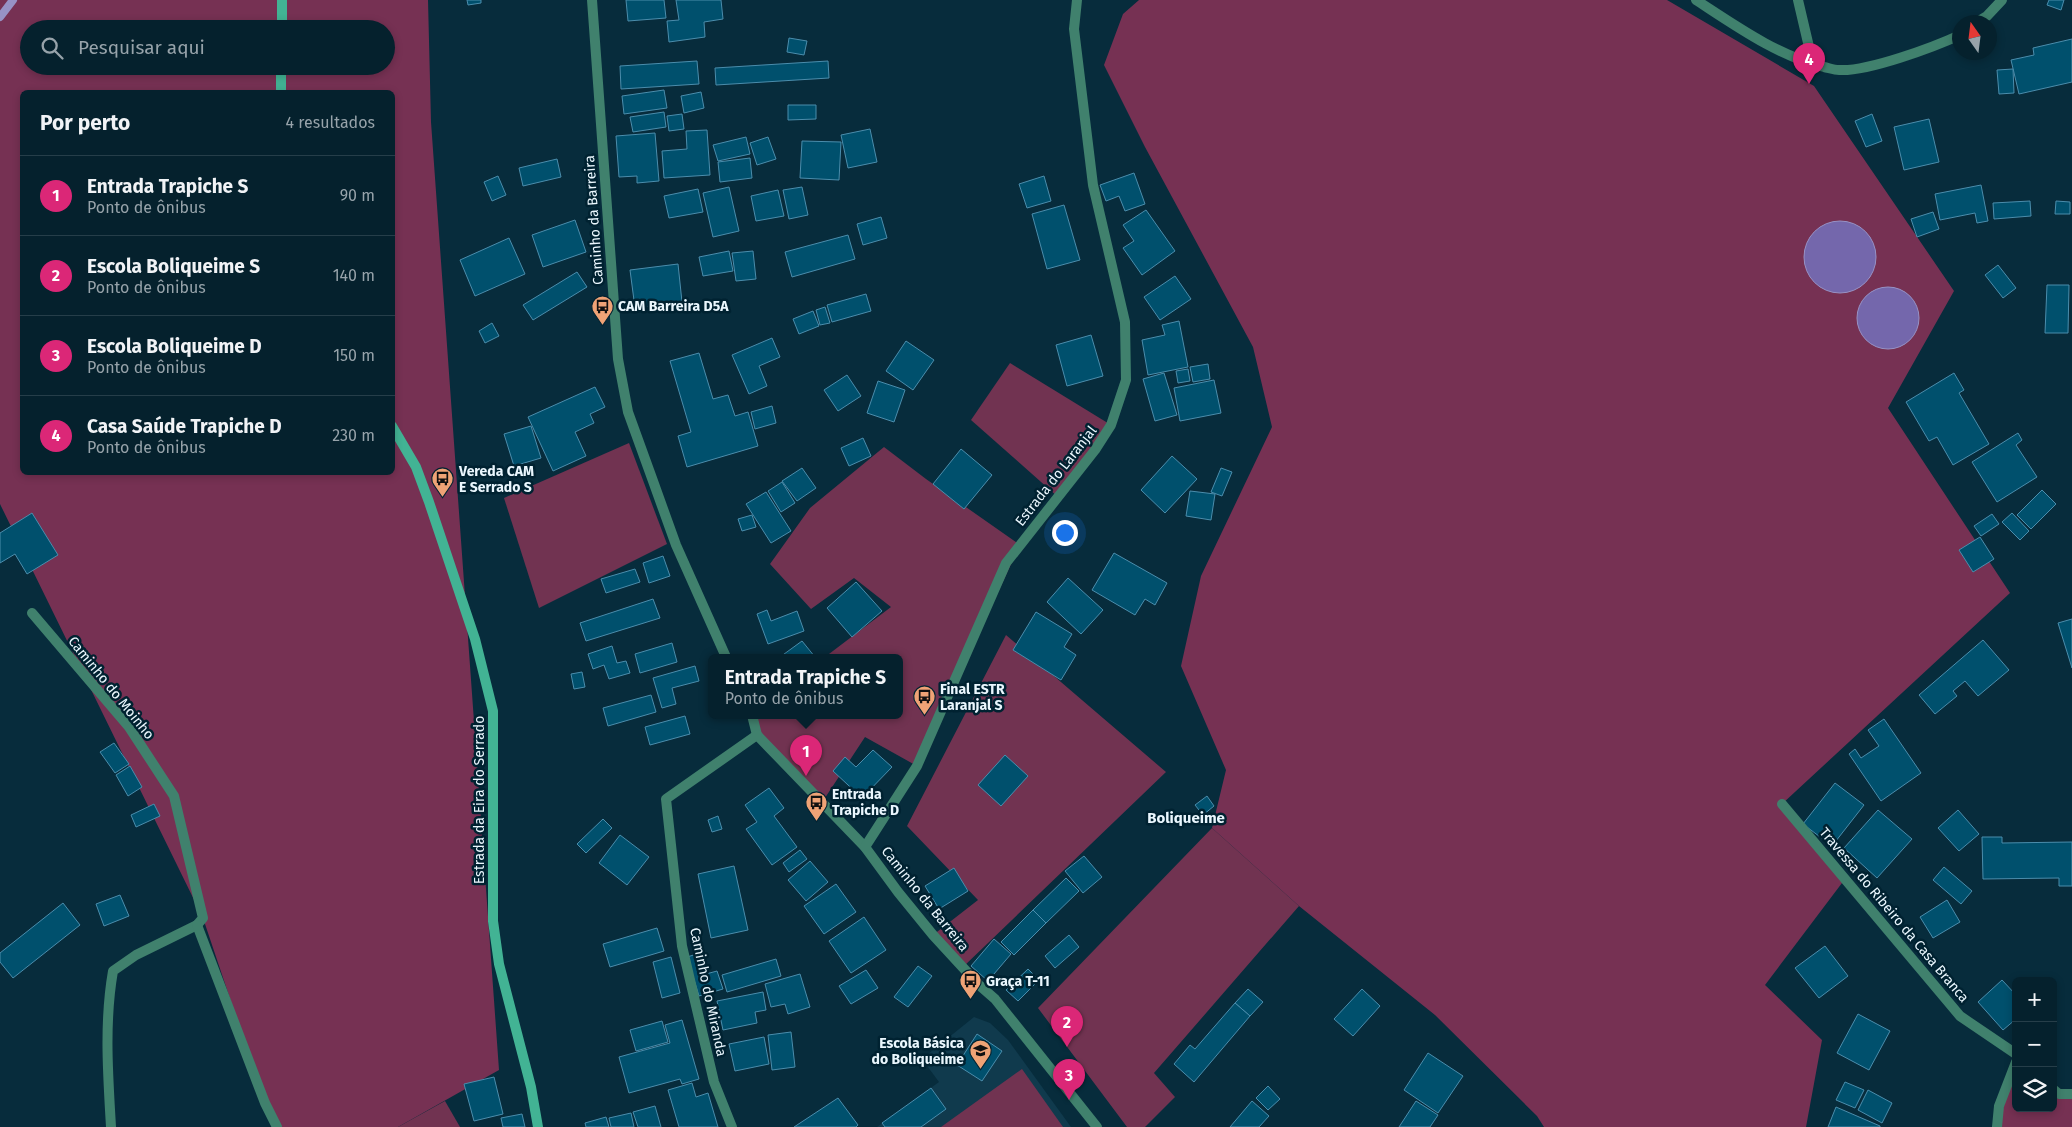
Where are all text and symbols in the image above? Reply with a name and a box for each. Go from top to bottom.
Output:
north arrow [1952,15,1997,60]
search box [20,20,395,75]
icon: search [38,34,66,62]
text: Pesquisar aqui [78,36,205,59]
pin: 4 [1793,43,1825,84]
text: Por perto [40,110,130,136]
text: 4 resultados [286,113,375,132]
street label: Caminho da Barreira [581,155,607,285]
text: Entrada Trapiche S [87,175,248,198]
text: 1 [52,186,60,205]
text: 90 m [340,186,375,205]
text: Ponto de ônibus [87,198,206,217]
text: Escola Boliqueime S [87,255,260,278]
text: 2 [52,266,60,285]
text: 140 m [333,266,375,285]
text: Ponto de ônibus [87,278,206,297]
bus stop icon: CAM Barreira D5A [590,294,614,325]
place label: CAM Barreira D5A [618,298,729,315]
text: Escola Boliqueime D [87,335,262,358]
text: 3 [52,346,60,365]
text: 150 m [333,346,375,365]
text: Ponto de ônibus [87,358,206,377]
text: Casa Saúde Trapiche D [87,415,282,438]
street label: Estrada do Laranjal [1012,423,1100,529]
text: 4 [51,426,61,445]
text: 230 m [332,426,375,445]
text: Ponto de ônibus [87,438,206,457]
place label: Vereda CAM E Serrado S [458,463,534,496]
bus stop icon: Vereda CAM E Serrado S [431,467,455,498]
your location [1052,520,1078,546]
street label: Caminho do Moinho [64,633,158,743]
popup [708,654,903,719]
text: Entrada Trapiche S [725,666,886,689]
place label: Final ESTR Laranjal S [940,681,1005,714]
bus stop icon: Final ESTR Laranjal S [912,685,936,716]
text: Ponto de ônibus [725,689,843,708]
street label: Estrada da Eira do Serrado [471,716,488,884]
pin: 1 [790,735,822,776]
place label: Entrada Trapiche D [832,786,899,819]
bus stop icon: Entrada Trapiche D [804,790,828,821]
district label: Boliqueime [1147,809,1225,827]
street label: Travessa do Ribeiro da Casa Branca [1816,824,1972,1006]
street label: Caminho da Barreira [878,843,972,955]
street label: Caminho do Miranda [686,926,730,1058]
bus stop icon: Graça T-11 [958,969,982,1000]
place label: Graça T-11 [986,973,1050,991]
map controls [2012,977,2057,1112]
button: + [2012,977,2057,1022]
pin: 2 [1051,1006,1083,1047]
button: − [2012,1022,2057,1067]
place label: Escola Básica do Boliqueime [872,1035,964,1068]
school or university icon: Escola Básica do Boliqueime [968,1039,992,1070]
pin: 3 [1053,1059,1085,1100]
button: layers [2012,1067,2057,1112]

